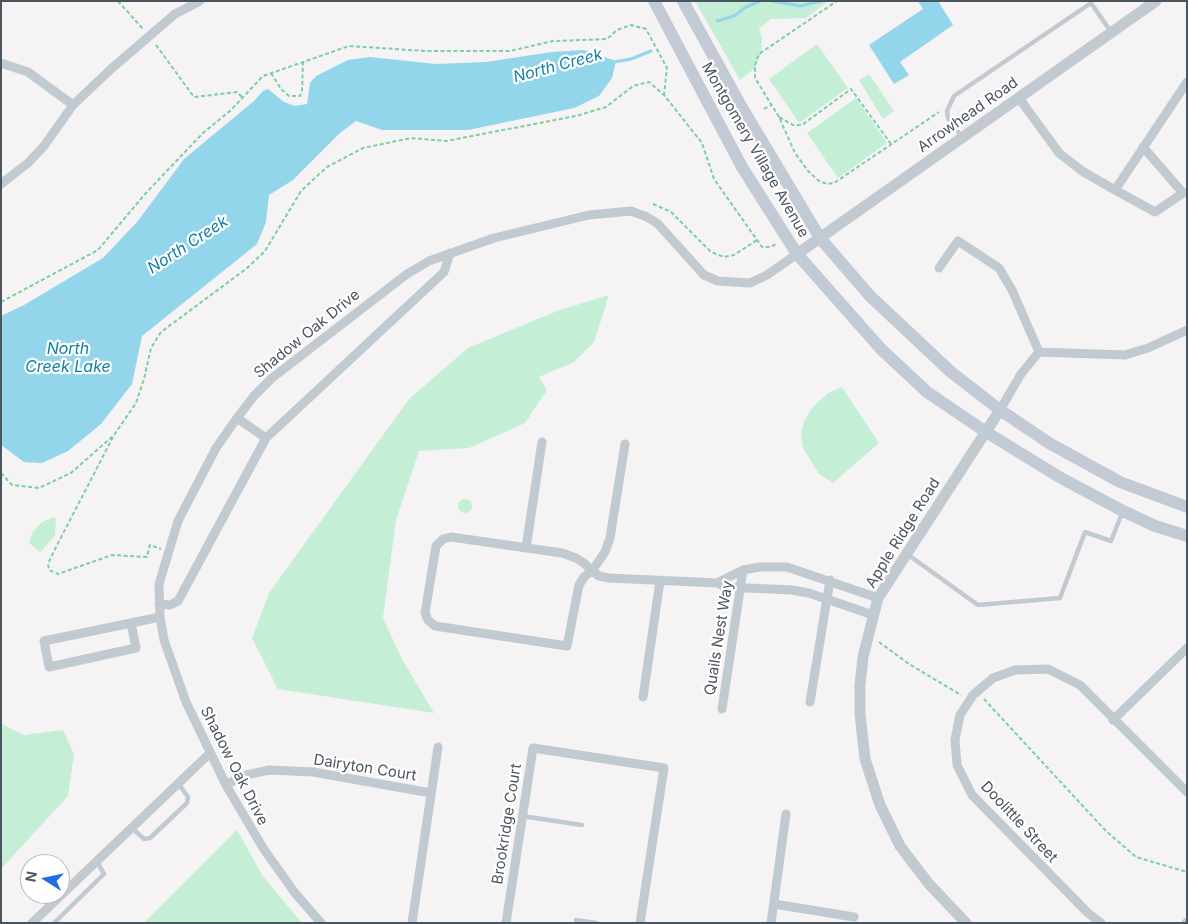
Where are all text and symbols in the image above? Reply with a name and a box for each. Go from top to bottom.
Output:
water label: North Creek [511,45,605,87]
street label: Montgomery Village Avenue [697,59,813,241]
street label: Arrowhead Road [914,74,1022,156]
water label: North Creek [144,212,232,278]
street label: Shadow Oak Drive [250,286,364,382]
water label: North Creek Lake [25,339,111,377]
street label: Apple Ridge Road [862,475,944,591]
street label: Quails Nest Way [701,579,737,697]
street label: Shadow Oak Drive [196,704,272,828]
street label: Dairyton Court [312,751,418,785]
street label: Brookridge Court [489,762,525,886]
street label: Doolittle Street [977,778,1061,866]
north arrow [20,854,70,904]
text: N [21,870,40,883]

